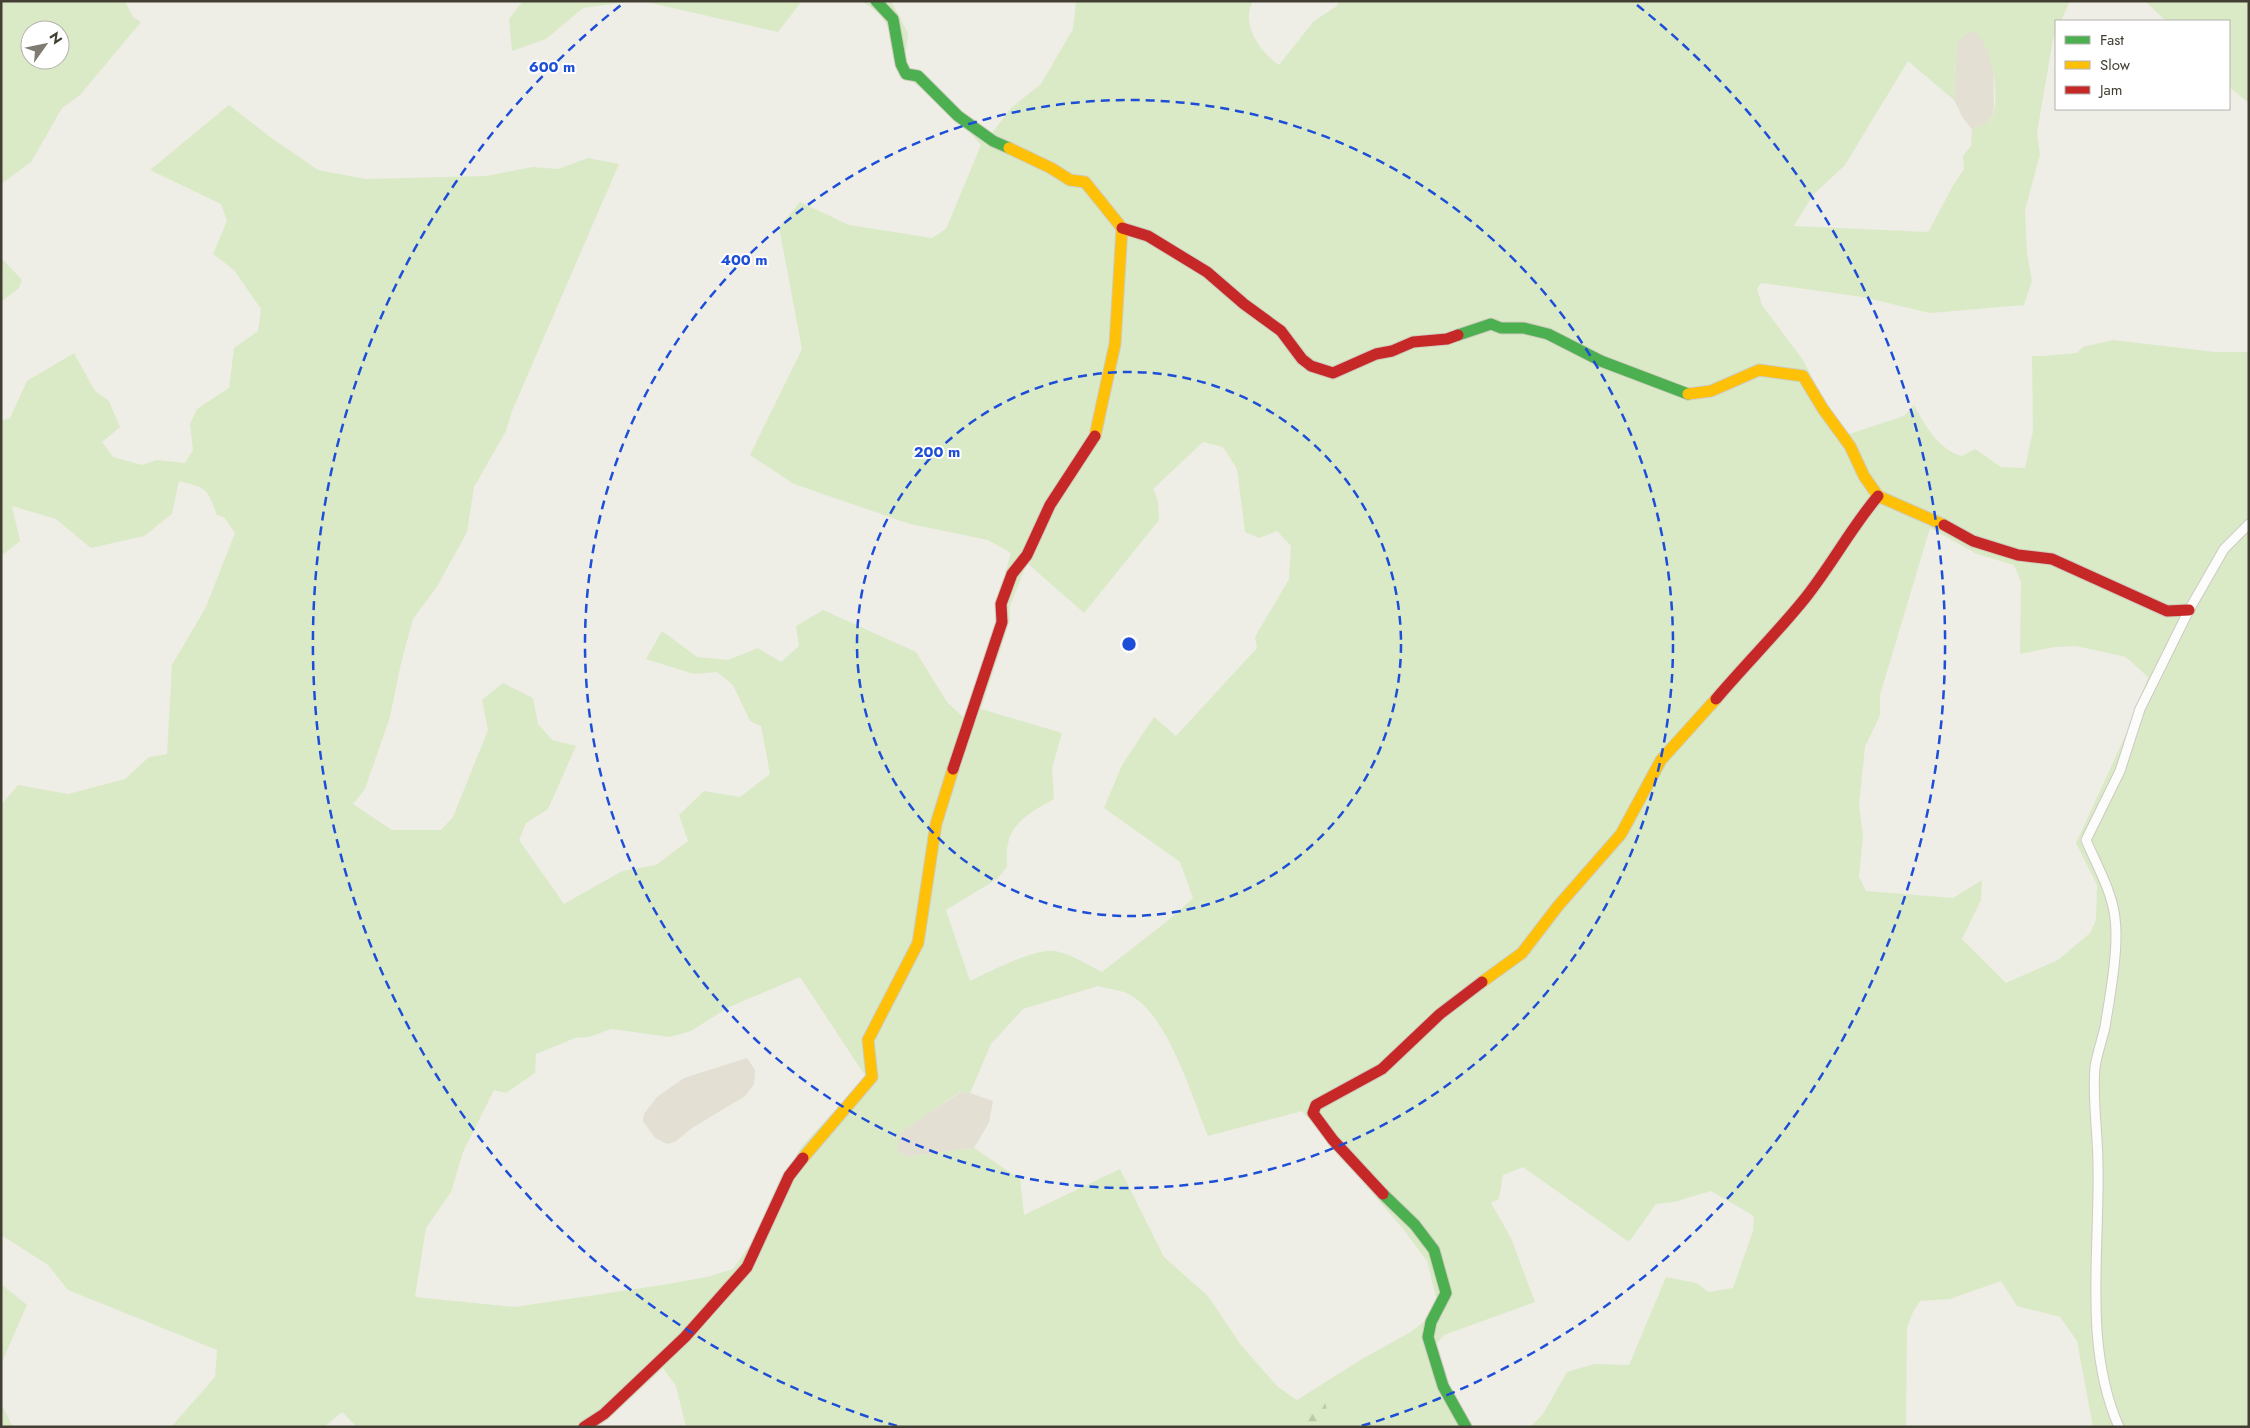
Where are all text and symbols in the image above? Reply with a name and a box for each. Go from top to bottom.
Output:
north arrow [20,20,70,70]
legend [2055,20,2230,110]
text: N [44,28,67,48]
text: Fast [2100,29,2124,51]
text: Slow [2100,54,2131,76]
text: 600 m [529,56,575,78]
text: Jam [2098,79,2123,101]
text: 400 m [720,249,768,271]
text: 200 m [914,441,960,463]
centre of rings [1120,635,1138,653]

